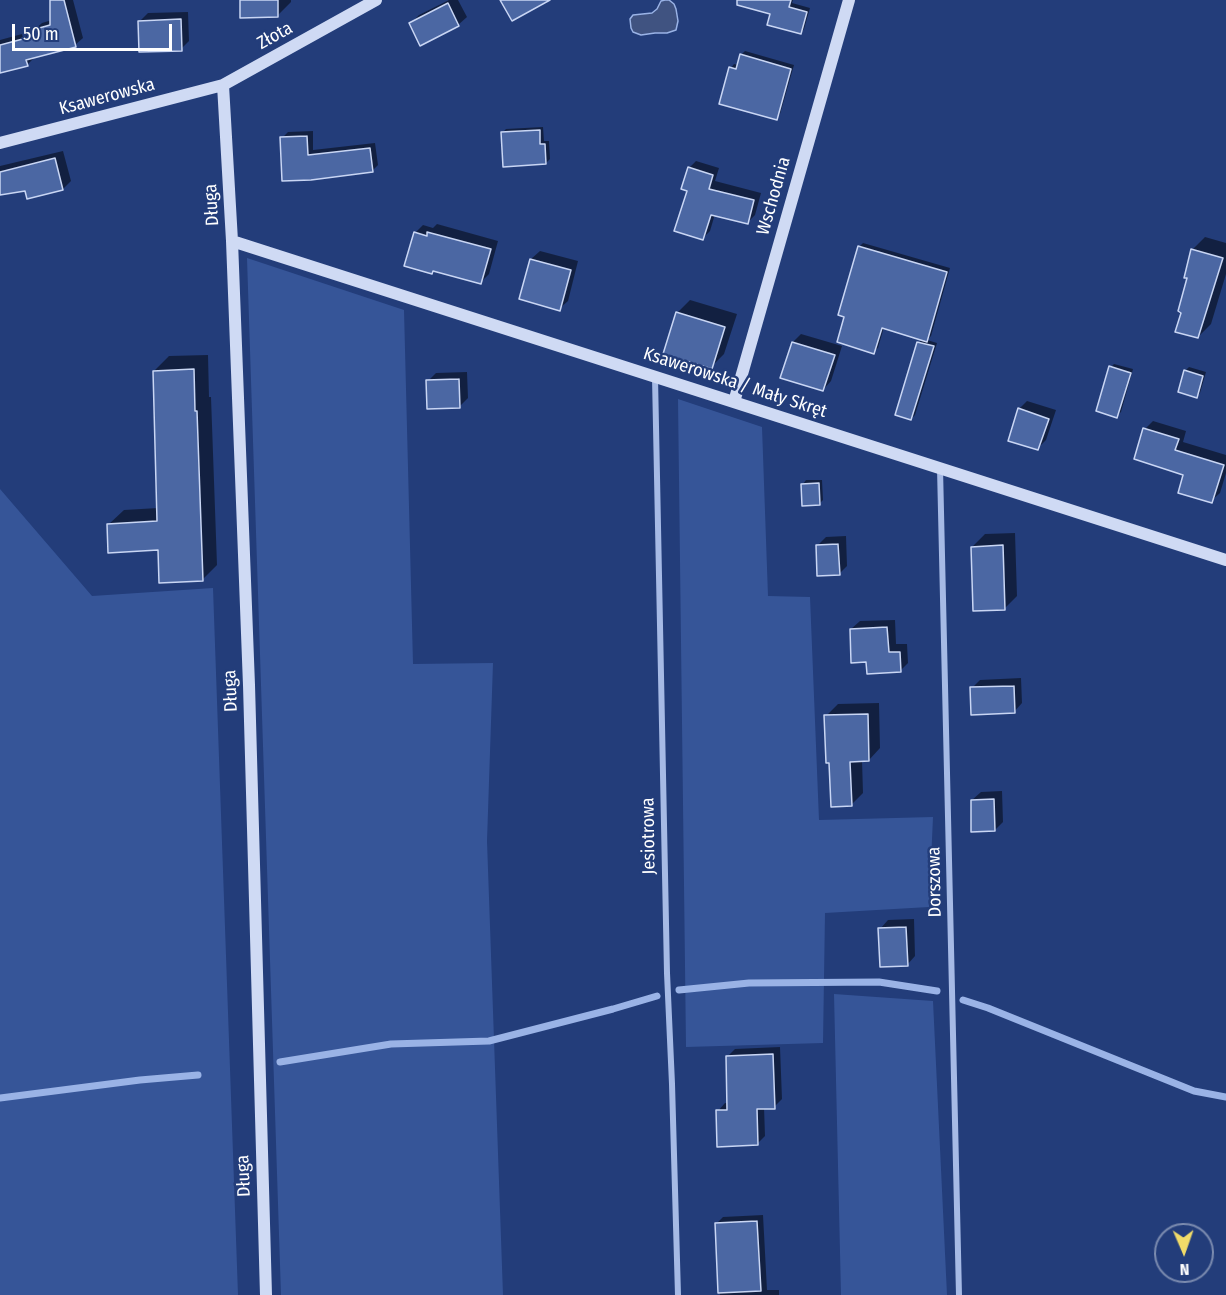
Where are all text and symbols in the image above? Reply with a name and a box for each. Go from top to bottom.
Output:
scale bar [15,12,176,50]
street label: Złota [253,18,297,54]
text: 50 m [23,23,59,45]
street label: Ksawerowska [57,74,157,120]
street label: Wschodnia [753,155,795,237]
street label: Długa [200,183,224,227]
street label: Ksawerowska / Mały Skręt [640,343,830,423]
street label: Długa [219,670,243,712]
street label: Jesiotrowa [638,797,660,875]
street label: Dorszowa [924,847,946,917]
street label: Długa [232,1155,256,1197]
north arrow [1154,1223,1214,1283]
text: N [1179,1260,1190,1279]

